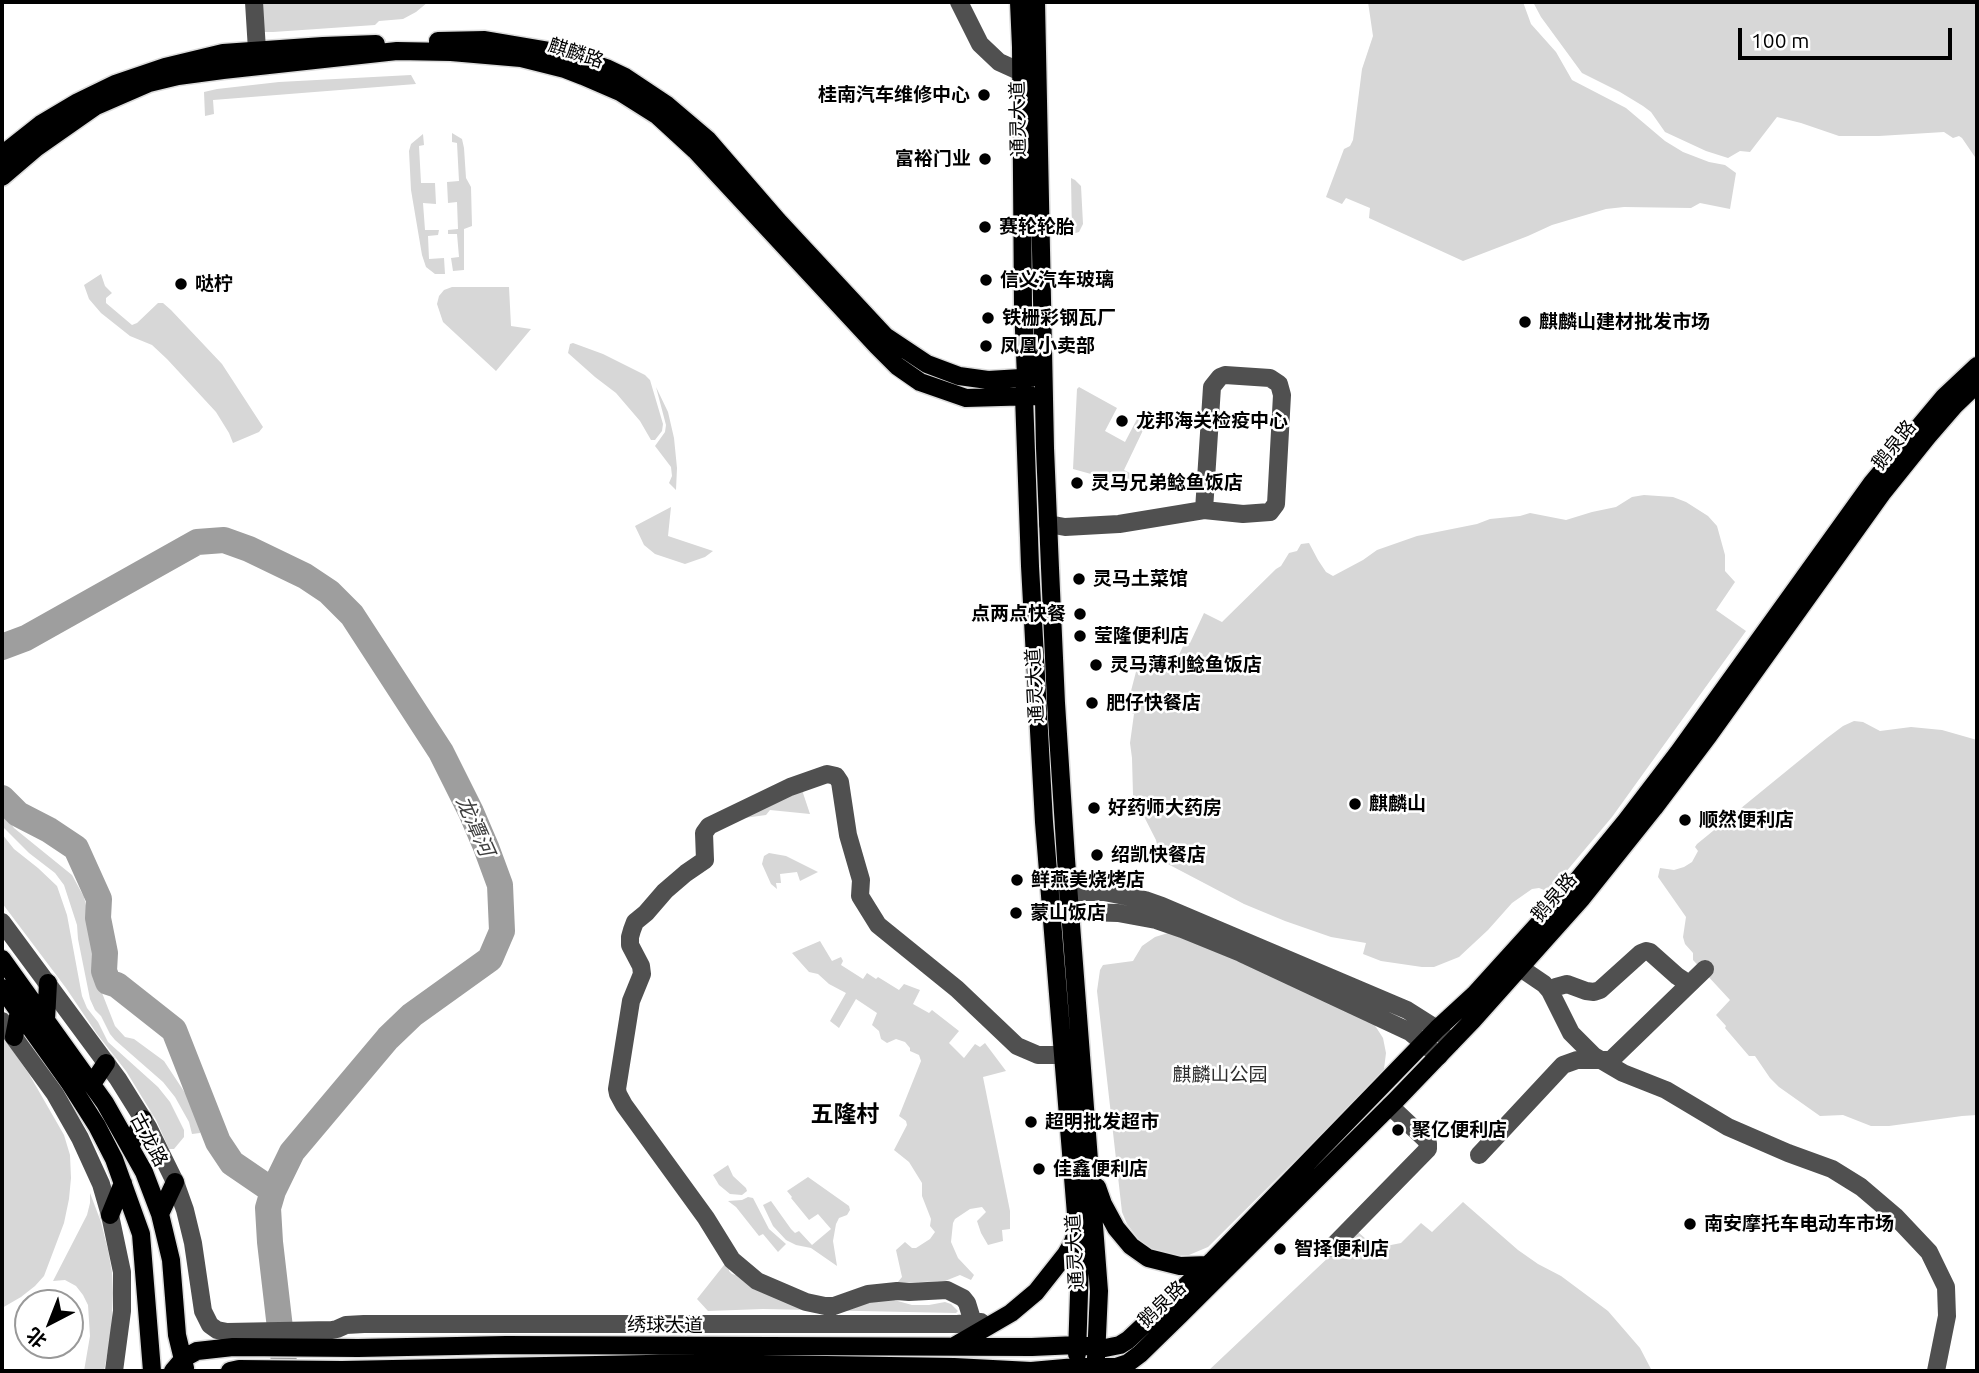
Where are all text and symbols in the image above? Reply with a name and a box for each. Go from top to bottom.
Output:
scale bar [1741,14,1954,58]
text: 100 m [1751,28,1809,52]
street label: 麒麟路 [545,33,607,73]
street label: 通灵大道 [1006,81,1030,157]
place label: 桂南汽车维修中心 [818,84,970,106]
marker: 桂南汽车维修中心 [976,87,992,103]
place label: 富裕门业 [895,148,971,170]
marker: 富裕门业 [977,151,993,167]
place label: 赛轮轮胎 [999,216,1075,238]
marker: 赛轮轮胎 [977,219,993,235]
place label: 信义汽车玻璃 [1000,269,1114,291]
marker: 信义汽车玻璃 [978,272,994,288]
place label: 哒柠 [195,273,233,295]
marker: 哒柠 [173,276,189,292]
place label: 铁栅彩钢瓦厂 [1002,307,1116,329]
marker: 铁栅彩钢瓦厂 [980,310,996,326]
place label: 麒麟山建材批发市场 [1539,311,1710,333]
marker: 麒麟山建材批发市场 [1517,314,1533,330]
place label: 凤凰小卖部 [1000,335,1095,357]
marker: 凤凰小卖部 [978,338,994,354]
place label: 龙邦海关检疫中心 [1136,410,1288,432]
marker: 龙邦海关检疫中心 [1114,413,1130,429]
street label: 鹅泉路 [1867,416,1921,474]
place label: 灵马兄弟鲶鱼饭店 [1091,472,1243,494]
marker: 灵马兄弟鲶鱼饭店 [1069,475,1085,491]
place label: 灵马土菜馆 [1093,568,1188,590]
marker: 灵马土菜馆 [1071,571,1087,587]
place label: 点两点快餐 [971,603,1066,625]
marker: 点两点快餐 [1072,606,1088,622]
place label: 莹隆便利店 [1094,625,1189,647]
marker: 莹隆便利店 [1072,628,1088,644]
street label: 通灵大道 [1022,647,1048,725]
place label: 灵马薄利鲶鱼饭店 [1110,654,1262,676]
marker: 灵马薄利鲶鱼饭店 [1088,657,1104,673]
place label: 肥仔快餐店 [1106,692,1201,714]
marker: 肥仔快餐店 [1084,695,1100,711]
water label: 龙潭河 [451,792,499,860]
place label: 麒麟山 [1369,793,1426,815]
marker: 麒麟山 [1347,796,1363,812]
place label: 好药师大药房 [1108,797,1222,819]
marker: 好药师大药房 [1086,800,1102,816]
place label: 顺然便利店 [1699,809,1794,831]
marker: 顺然便利店 [1677,812,1693,828]
place label: 绍凯快餐店 [1111,844,1206,866]
marker: 绍凯快餐店 [1089,847,1105,863]
street label: 鹅泉路 [1527,868,1581,926]
place label: 鲜燕美烧烤店 [1031,869,1145,891]
marker: 鲜燕美烧烤店 [1009,872,1025,888]
place label: 蒙山饭店 [1030,902,1106,924]
marker: 蒙山饭店 [1008,905,1024,921]
park label: 麒麟山公园 [1173,1064,1267,1086]
district label: 五隆村 [811,1100,879,1128]
street label: 古龙路 [126,1109,172,1171]
place label: 超明批发超市 [1045,1111,1159,1133]
marker: 超明批发超市 [1023,1114,1039,1130]
place label: 聚亿便利店 [1412,1119,1507,1141]
marker: 聚亿便利店 [1390,1122,1406,1138]
place label: 佳鑫便利店 [1053,1158,1148,1180]
marker: 佳鑫便利店 [1031,1161,1047,1177]
street label: 通灵大道 [1062,1213,1088,1291]
place label: 南安摩托车电动车市场 [1704,1213,1894,1235]
marker: 南安摩托车电动车市场 [1682,1216,1698,1232]
place label: 智择便利店 [1294,1238,1389,1260]
marker: 智择便利店 [1272,1241,1288,1257]
street label: 鹅泉路 [1134,1276,1190,1332]
north arrow [14,1289,84,1359]
street label: 绣球大道 [627,1313,703,1337]
text: 北 [22,1324,51,1353]

